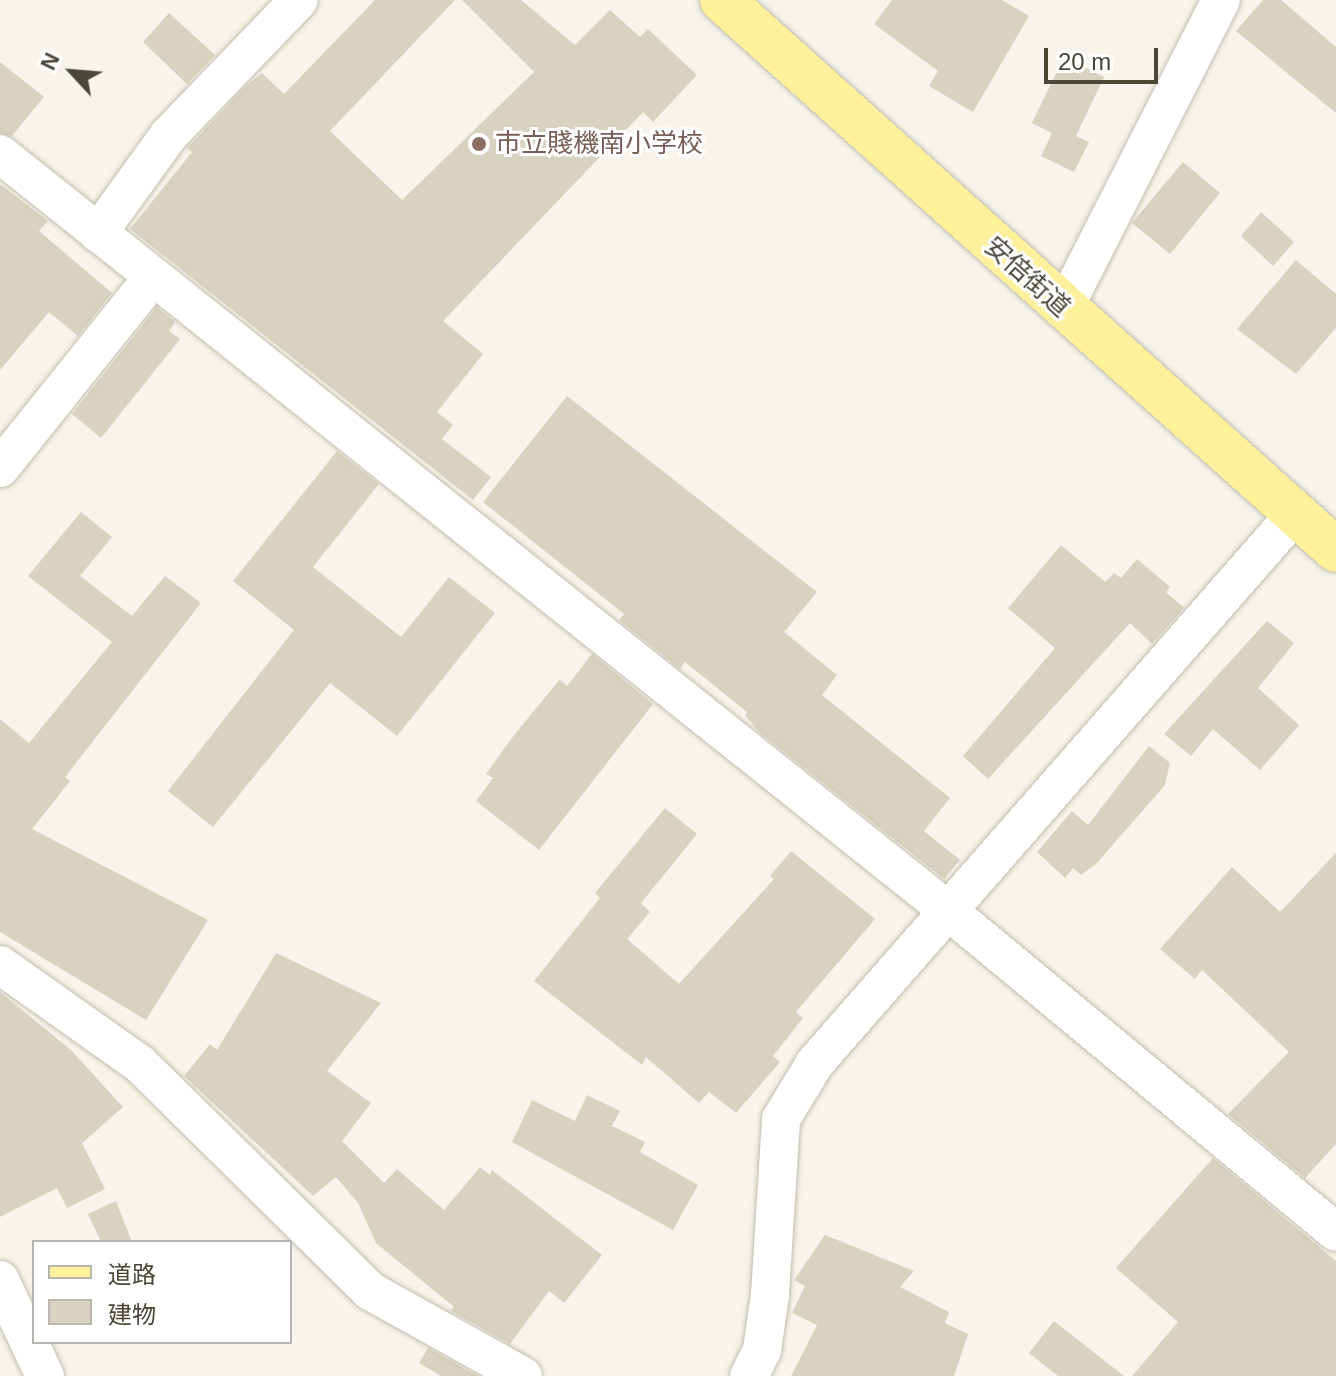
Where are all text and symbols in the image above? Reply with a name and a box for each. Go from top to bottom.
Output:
north arrow [32,32,112,112]
scale bar [1048,32,1162,82]
text: 20 m [1058,48,1111,75]
text: N [35,49,65,74]
place label: 市立賤機南小学校 [495,128,703,160]
marker: 市立賤機南小学校 [470,135,488,153]
street label: 安倍街道 [978,231,1076,323]
legend [32,1240,292,1344]
text: 道路 [108,1261,156,1288]
text: 建物 [108,1301,156,1328]

